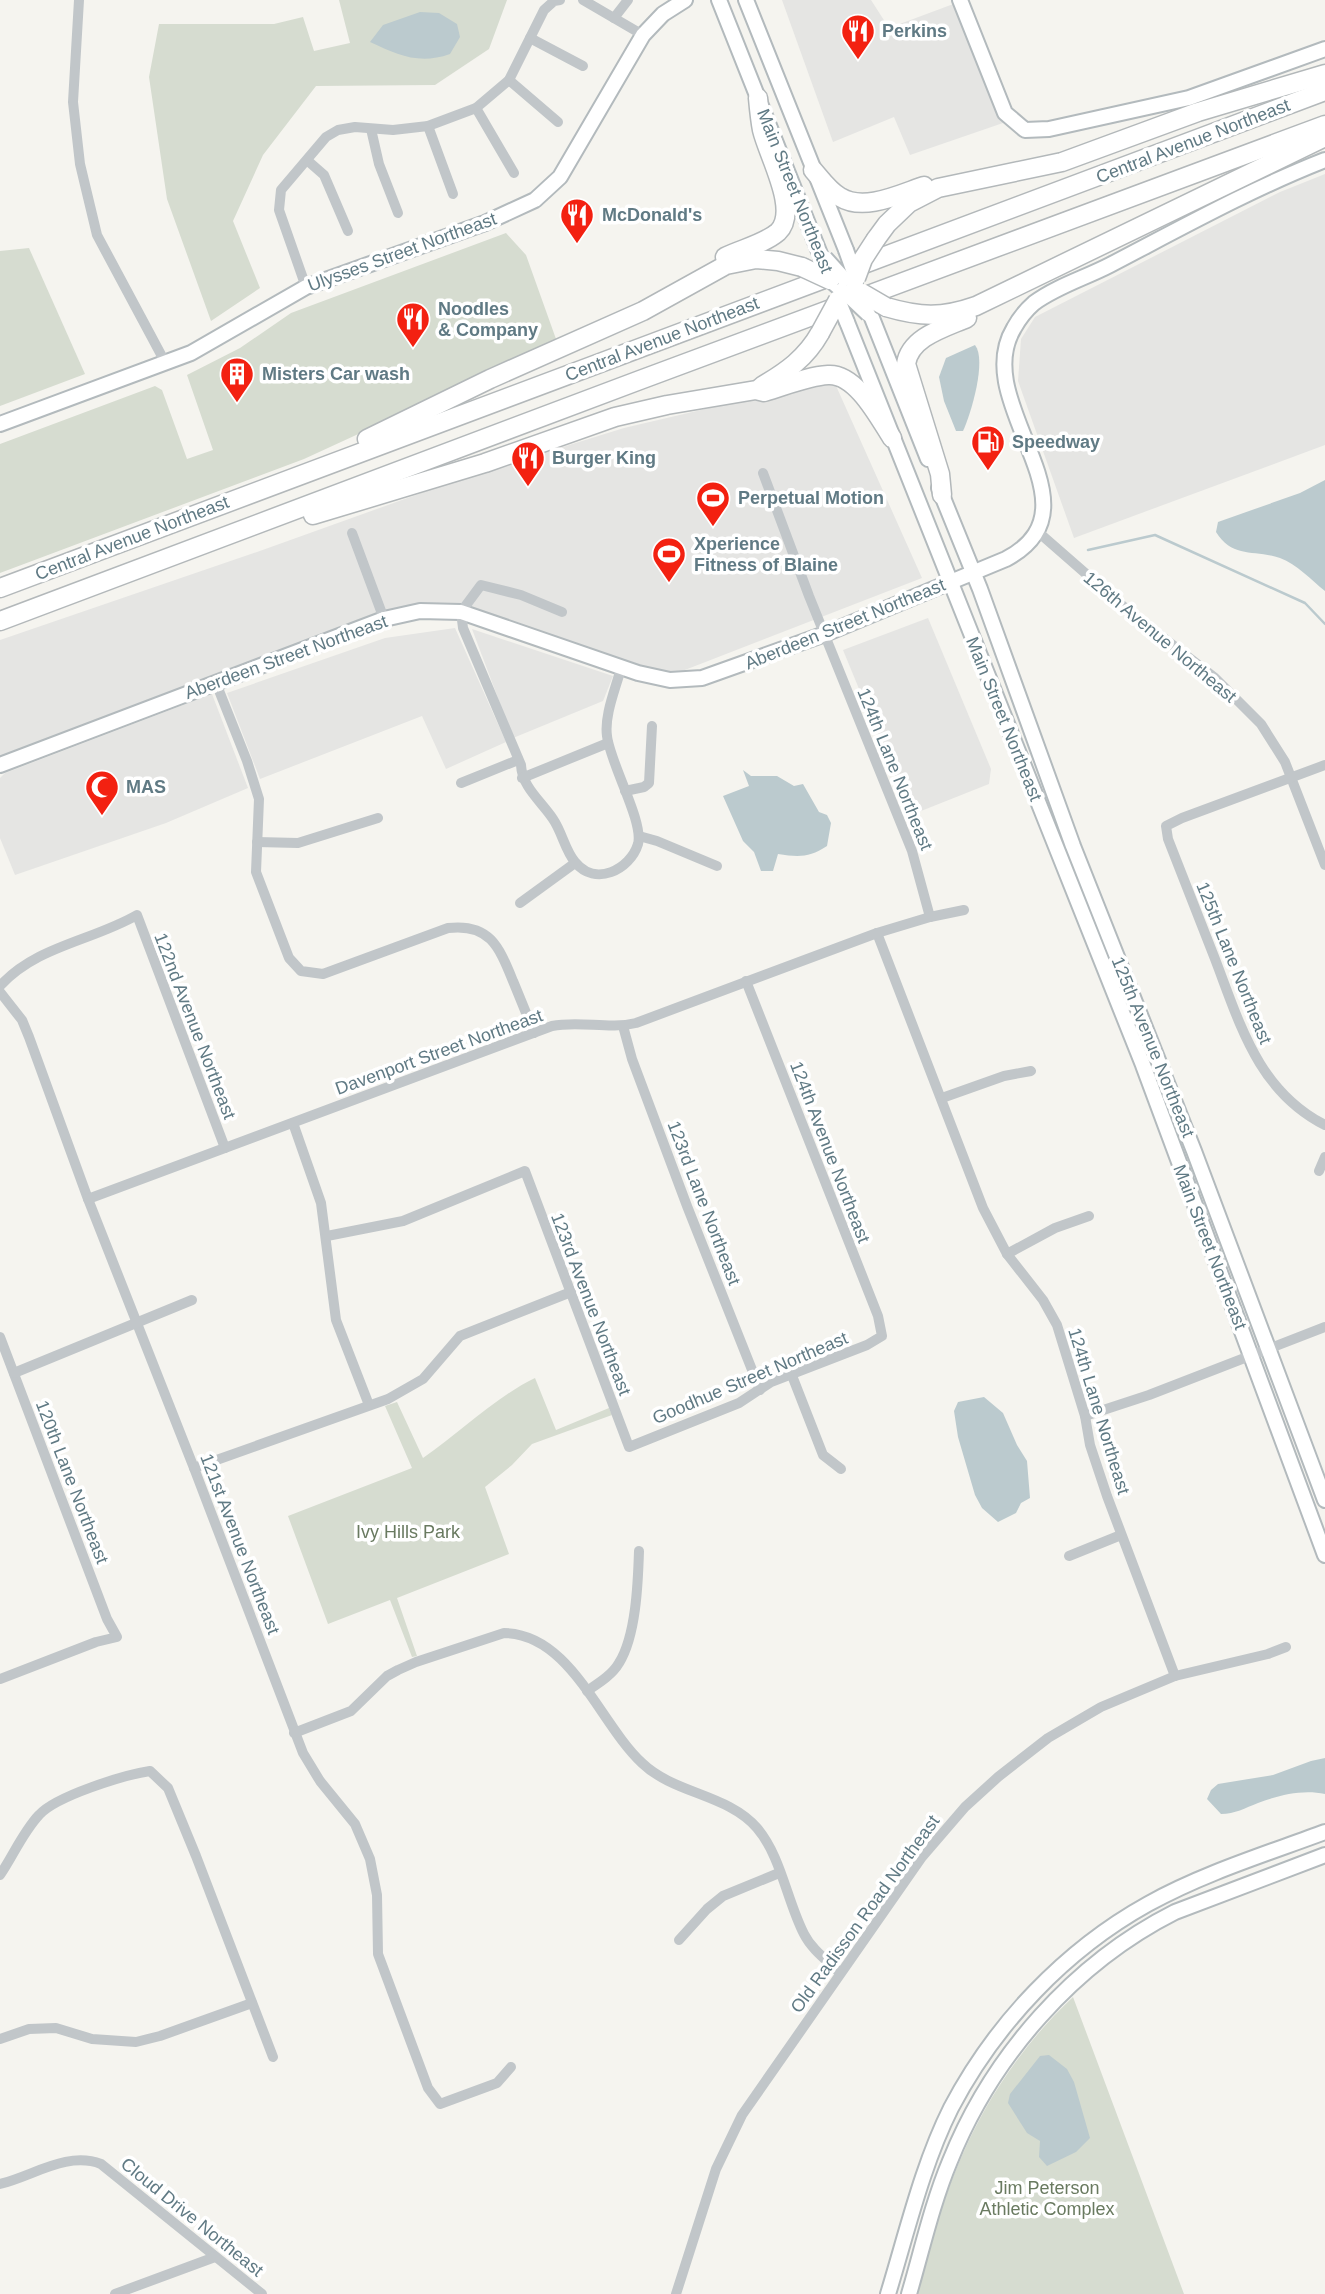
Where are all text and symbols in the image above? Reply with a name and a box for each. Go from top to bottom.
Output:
restaurant icon: Perkins [839,12,877,61]
place label: Perkins [882,21,947,41]
street label: Central Avenue Northeast [1093,95,1293,187]
street label: Main Street Northeast [753,106,837,276]
restaurant icon: McDonald's [558,196,596,245]
place label: McDonald's [602,205,702,225]
street label: Ulysses Street Northeast [305,209,499,295]
street label: Central Avenue Northeast [562,293,762,385]
place label: Noodles & Company [438,299,538,340]
restaurant icon: Noodles & Company [394,300,432,349]
building icon: Misters Car wash [218,355,256,404]
place label: Misters Car wash [262,364,410,384]
fuel station icon: Speedway [969,423,1007,472]
place label: Speedway [1012,432,1100,452]
restaurant icon: Burger King [509,439,547,488]
place label: Burger King [552,448,656,468]
sports icon: Perpetual Motion [694,479,732,528]
place label: Perpetual Motion [738,488,884,508]
street label: Central Avenue Northeast [32,492,232,584]
place label: Xperience Fitness of Blaine [694,534,838,575]
sports icon: Xperience Fitness of Blaine [650,535,688,584]
street label: 126th Avenue Northeast [1080,567,1240,707]
street label: Aberdeen Street Northeast [742,575,948,673]
street label: Aberdeen Street Northeast [182,611,390,703]
street label: Main Street Northeast [962,634,1046,804]
street label: 124th Lane Northeast [853,685,937,853]
mosque icon: MAS [83,768,121,817]
place label: MAS [126,777,166,797]
street label: 125th Lane Northeast [1192,879,1276,1047]
street label: 122nd Avenue Northeast [150,930,240,1122]
street label: 125th Avenue Northeast [1108,954,1198,1140]
street label: Davenport Street Northeast [333,1005,545,1099]
street label: 124th Avenue Northeast [786,1058,874,1246]
street label: 123rd Lane Northeast [663,1118,745,1288]
street label: Main Street Northeast [1169,1162,1251,1332]
street label: 123rd Avenue Northeast [547,1210,635,1398]
street label: 124th Lane Northeast [1064,1325,1134,1497]
street label: Goodhue Street Northeast [649,1328,851,1428]
street label: 120th Lane Northeast [32,1398,112,1566]
street label: 121st Avenue Northeast [196,1451,284,1637]
park label: Ivy Hills Park [356,1522,461,1542]
street label: Old Radisson Road Northeast [787,1811,943,2017]
street label: Cloud Drive Northeast [117,2154,267,2280]
park label: Jim Peterson Athletic Complex [979,2178,1115,2219]

